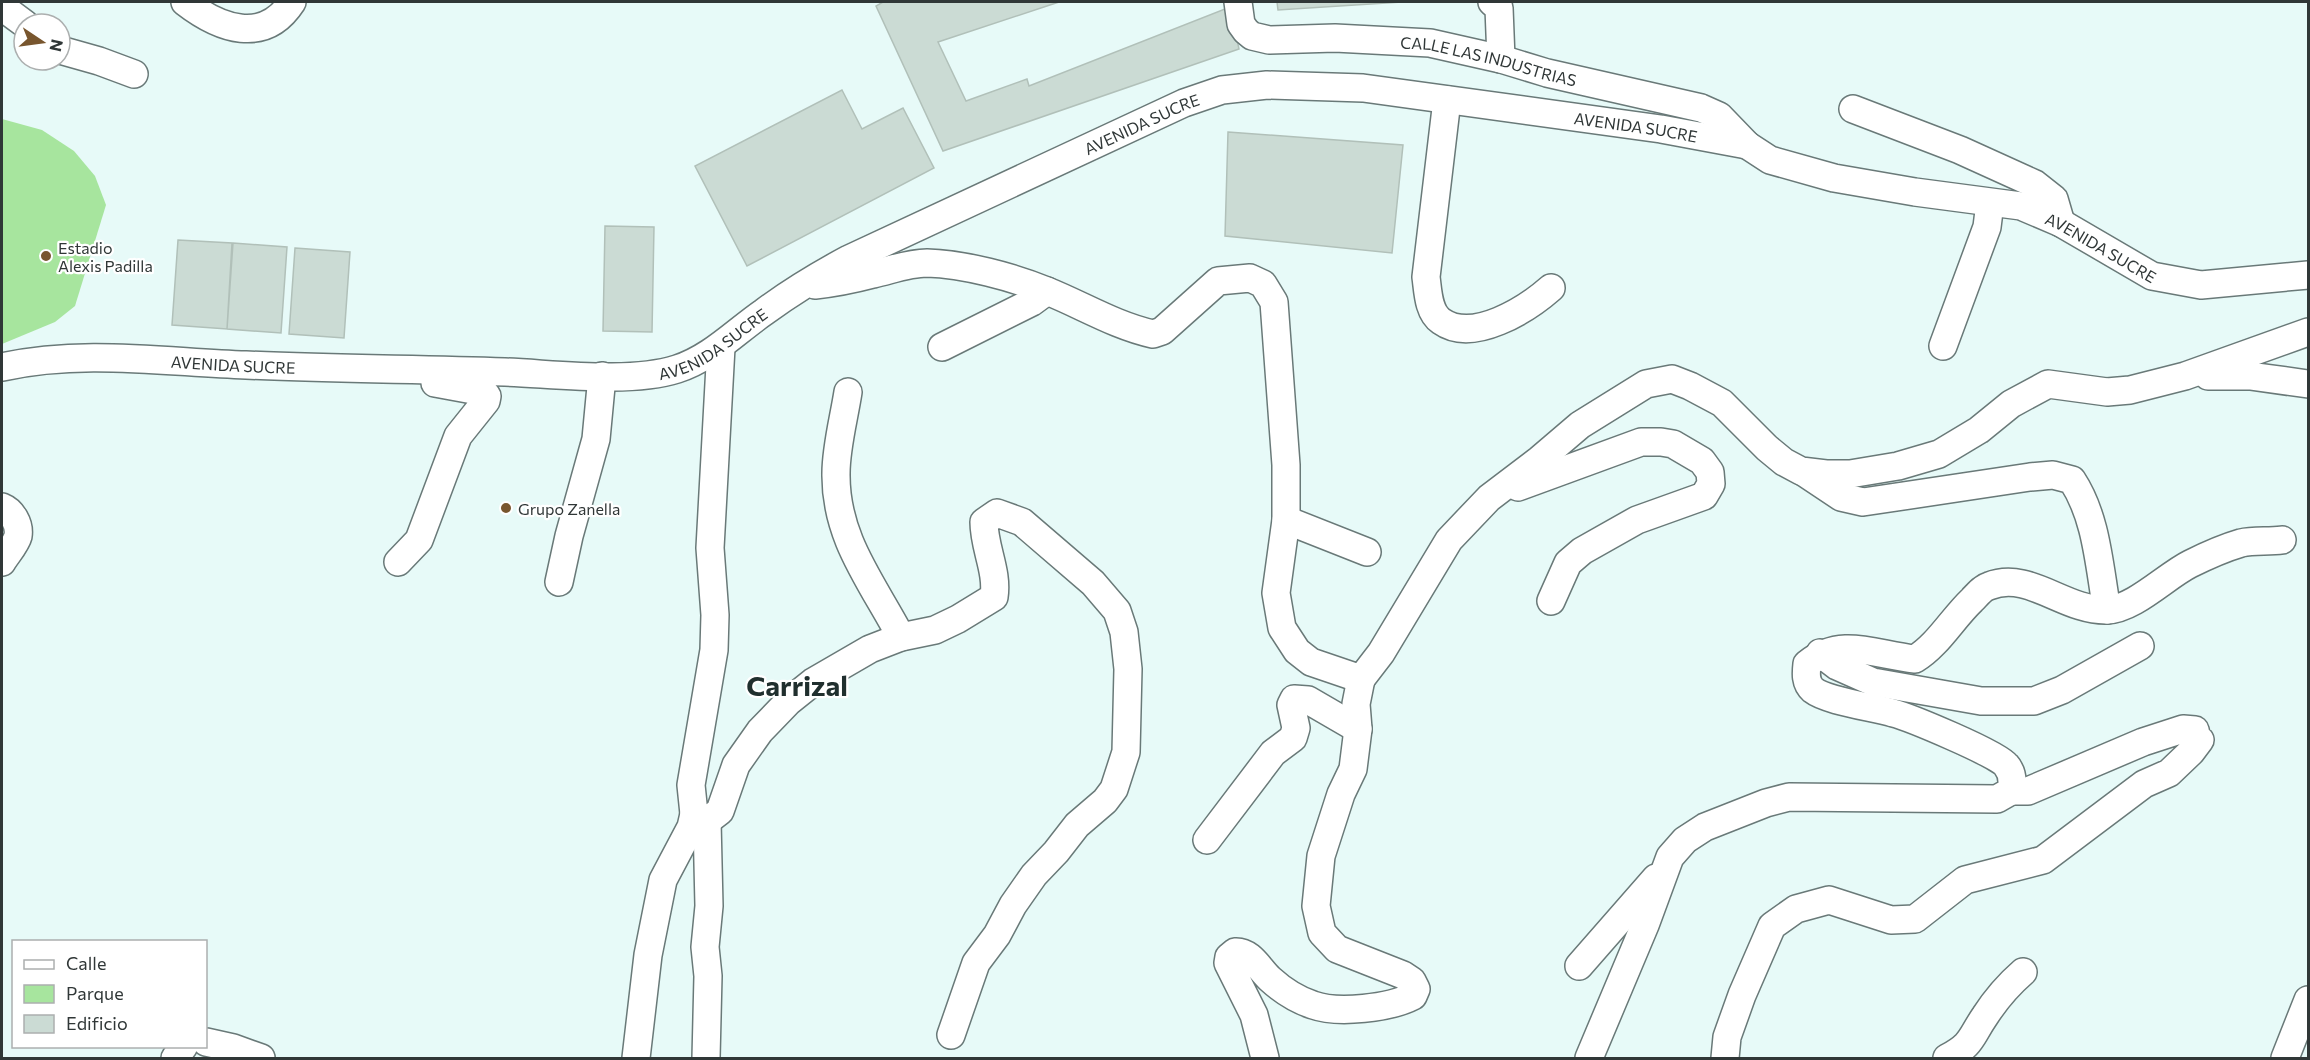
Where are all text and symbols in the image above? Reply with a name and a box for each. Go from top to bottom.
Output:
north arrow [12,12,72,72]
street label: CALLE LAS INDUSTRIAS [1400,32,1579,89]
text: N [46,38,68,53]
street label: AVENIDA SUCRE [1081,89,1202,158]
street label: AVENIDA SUCRE [1573,108,1699,145]
street label: AVENIDA SUCRE [2043,208,2160,286]
place label: Estadio Alexis Padilla [58,238,153,275]
marker: Estadio Alexis Padilla [39,249,53,263]
street label: AVENIDA SUCRE [657,304,770,383]
street label: AVENIDA SUCRE [170,351,296,376]
place label: Grupo Zanella [518,499,620,518]
marker: Grupo Zanella [499,501,513,515]
district label: Carrizal [746,668,848,702]
legend [12,940,207,1048]
text: Calle [66,952,106,974]
text: Parque [66,982,124,1004]
text: Edificio [66,1012,128,1034]

